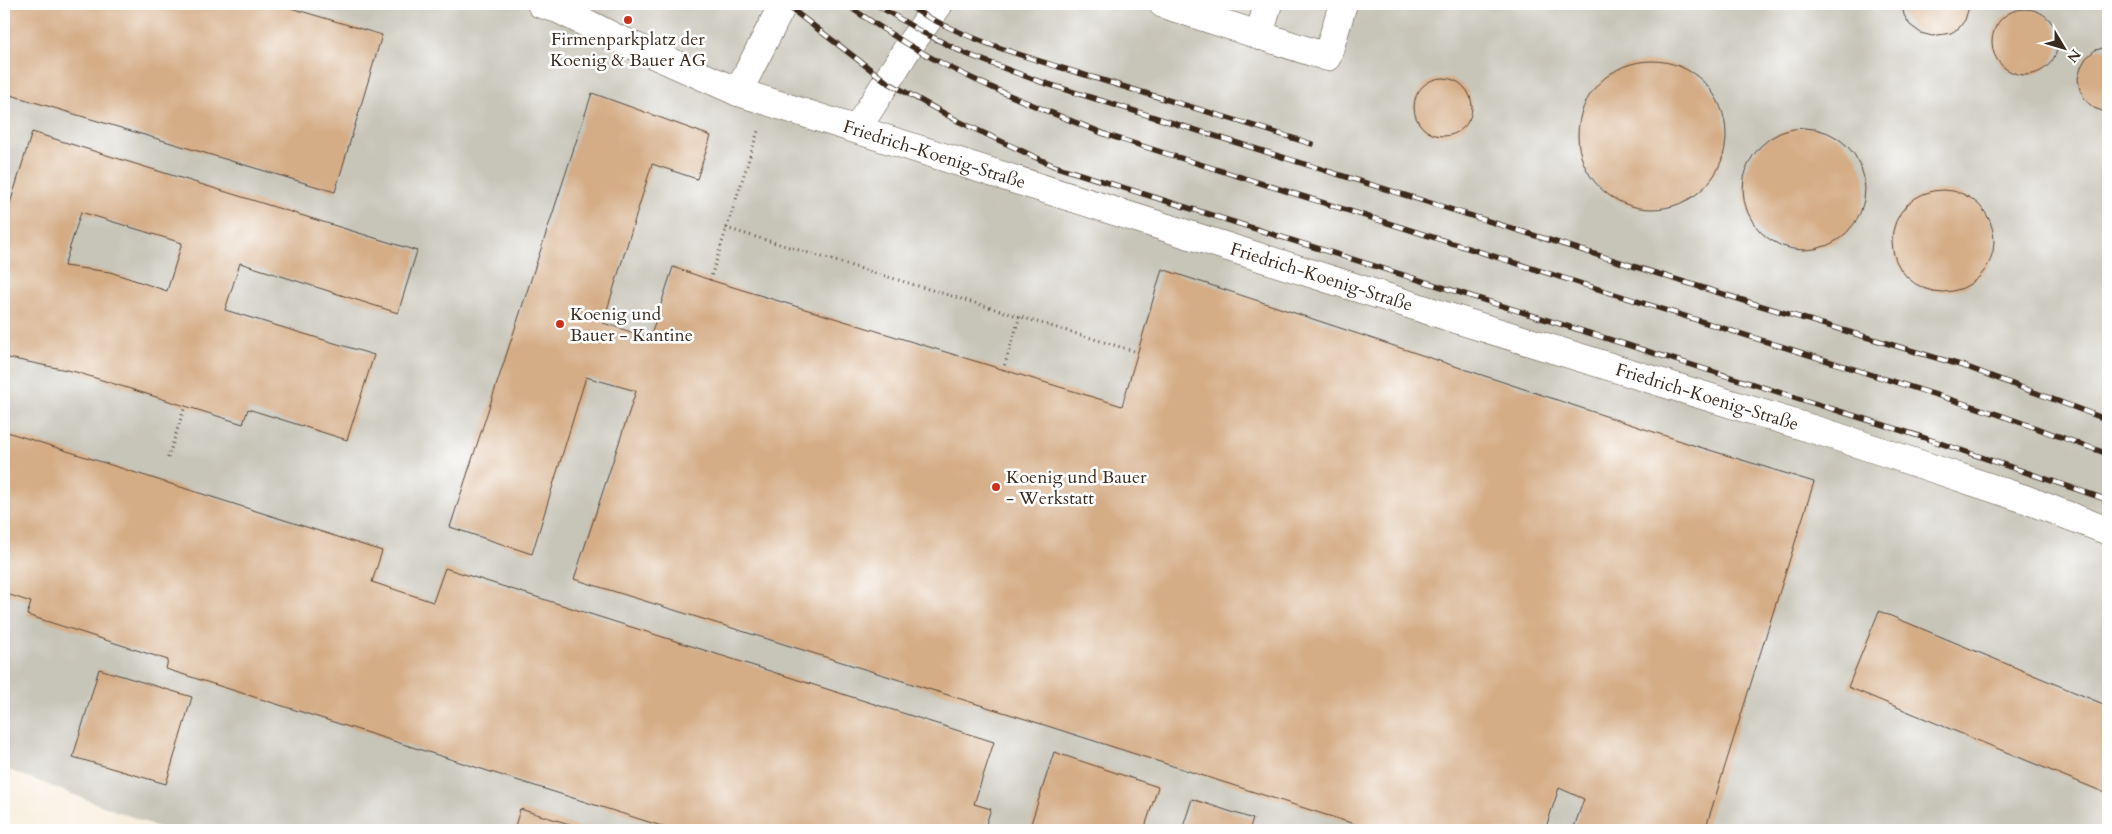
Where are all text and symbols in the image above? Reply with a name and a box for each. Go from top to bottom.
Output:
marker: Firmenparkplatz der Koenig & Bauer AG [622,14,634,26]
north arrow [2040,22,2090,72]
place label: Firmenparkplatz der Koenig & Bauer AG [550,27,706,73]
text: N [2063,45,2085,66]
street label: Friedrich-Koenig-Straße [840,114,1029,195]
street label: Friedrich-Koenig-Straße [1227,237,1416,318]
place label: Koenig und Bauer - Kantine [570,302,693,348]
marker: Koenig und Bauer - Kantine [554,318,566,330]
street label: Friedrich-Koenig-Straße [1613,357,1802,437]
place label: Koenig und Bauer - Werkstatt [1006,465,1147,511]
marker: Koenig und Bauer - Werkstatt [990,481,1002,493]

